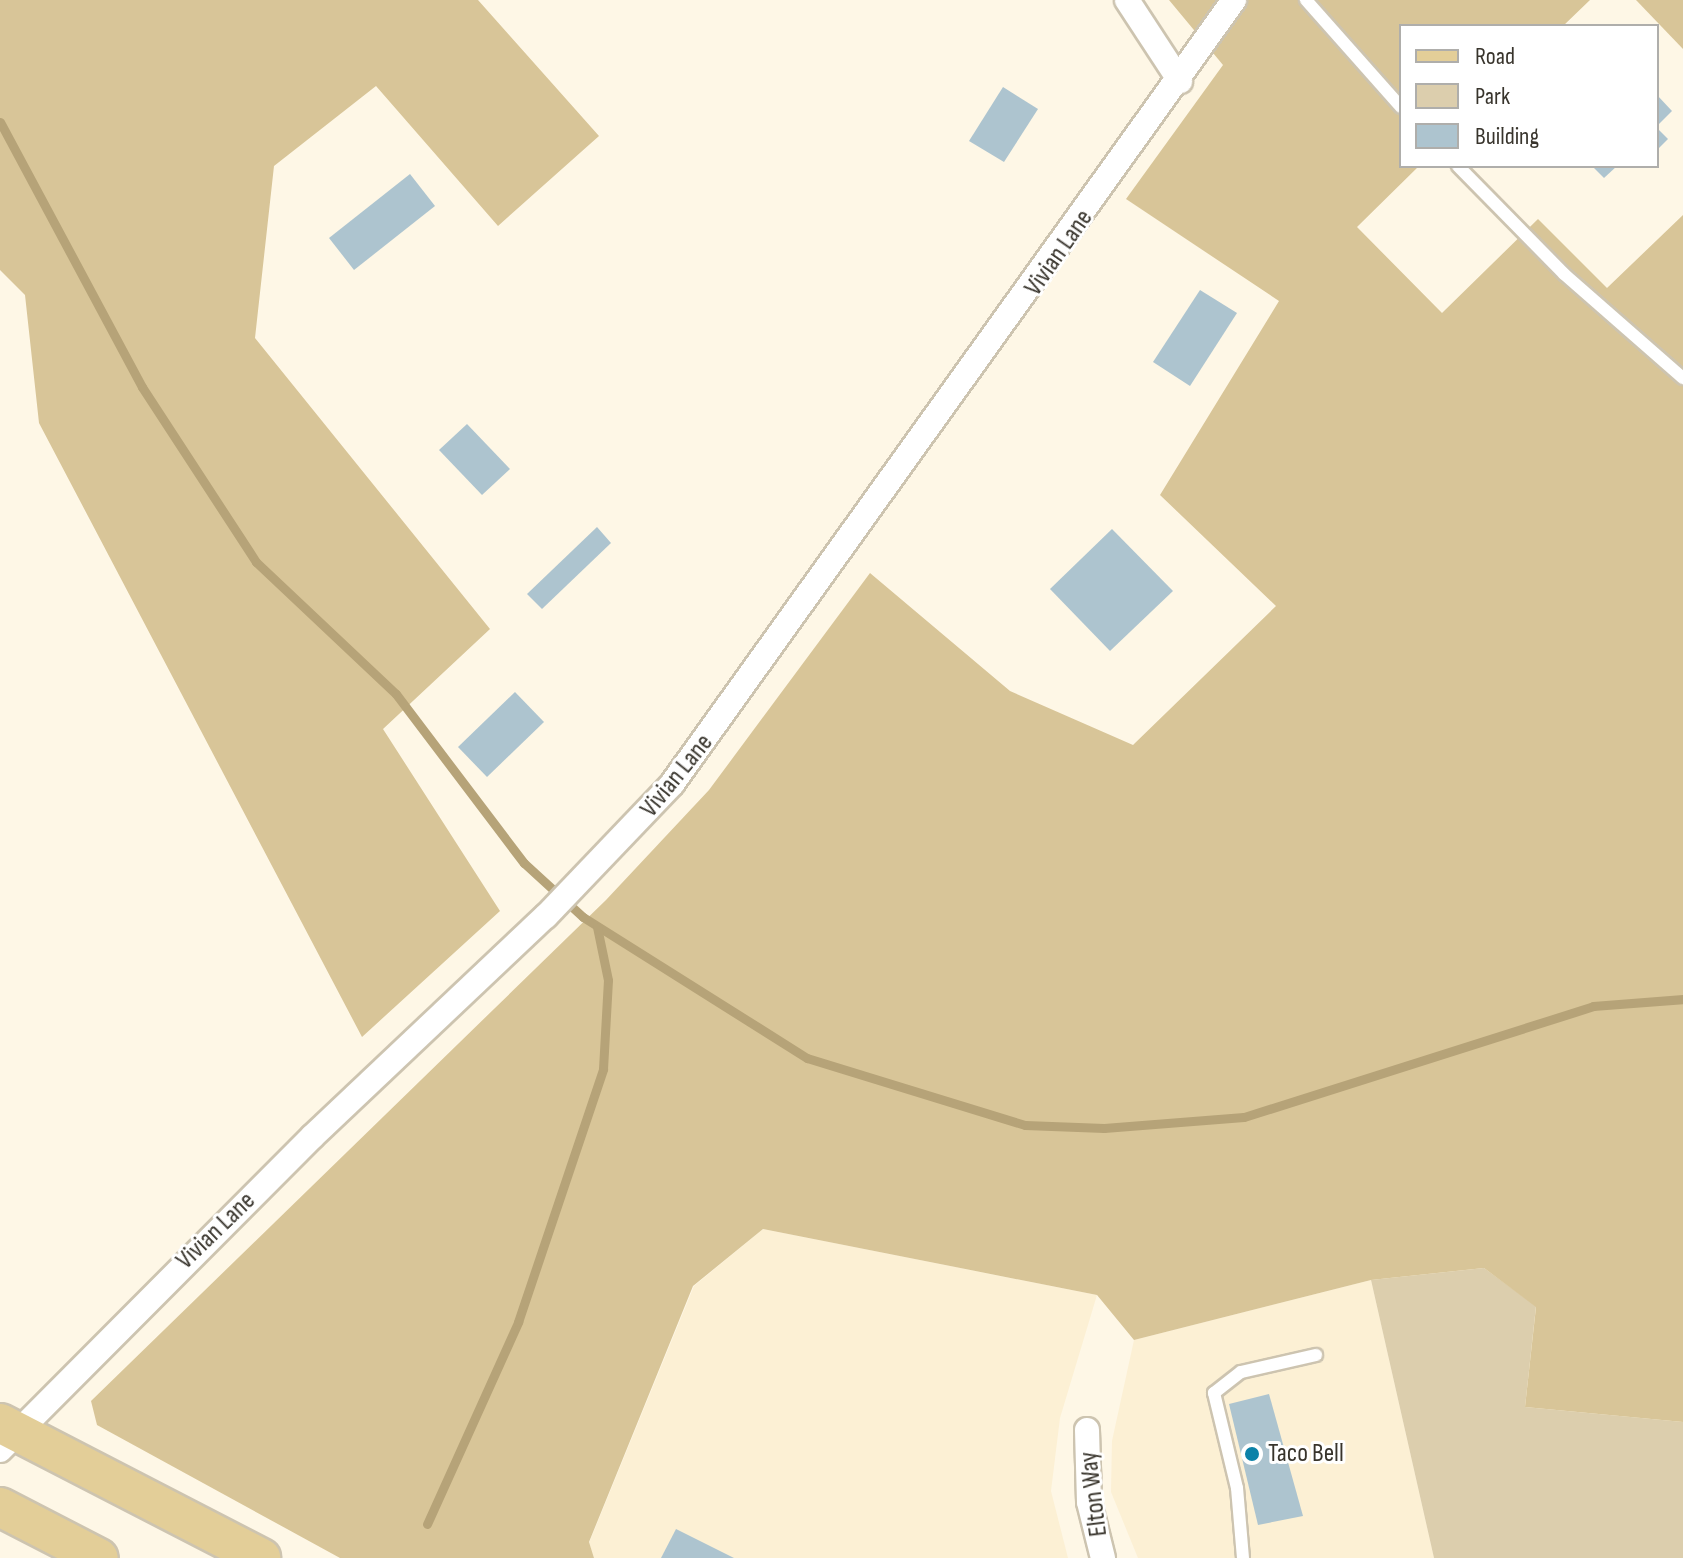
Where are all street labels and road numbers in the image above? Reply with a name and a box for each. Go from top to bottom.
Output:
street label: Vivian Lane [1018,204,1100,302]
street label: Vivian Lane [634,728,720,824]
street label: Vivian Lane [170,1186,262,1276]
street label: Elton Way [1073,1450,1115,1538]

